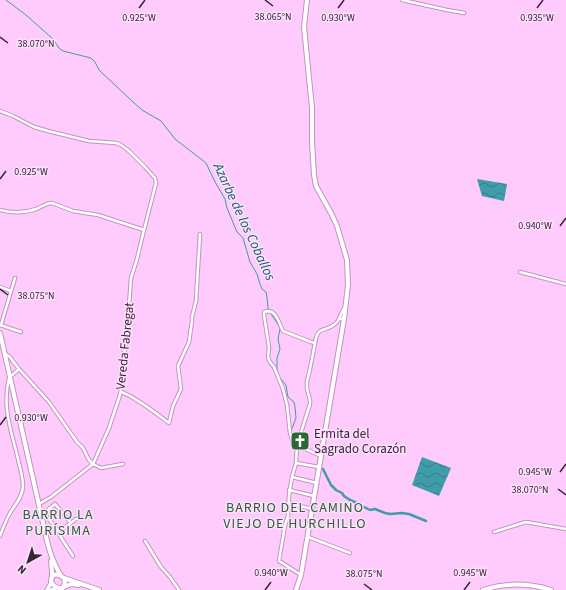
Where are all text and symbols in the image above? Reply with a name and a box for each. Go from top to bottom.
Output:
text: 38.065°N [254,10,292,24]
text: 0.925°W [122,11,156,25]
text: 0.930°W [321,11,355,25]
text: 0.935°W [520,11,554,25]
text: 38.070°N [17,37,55,51]
water label: Azarbe de los Coballos [207,159,280,284]
text: 0.925°W [14,165,48,179]
text: 0.940°W [518,219,552,233]
text: 38.075°N [17,289,55,303]
street label: Vereda Fabregat [111,301,139,391]
text: 0.930°W [14,411,48,425]
place label: Ermita del Sagrado Corazón [314,425,406,458]
church icon: Ermita del Sagrado Corazón [289,430,311,452]
text: 0.945°W [518,465,552,479]
text: 38.070°N [511,483,549,497]
district label: BARRIO DEL CAMINO VIEJO DE HURCHILLO [223,498,367,534]
district label: BARRIO LA PURÍSIMA [23,505,94,541]
north arrow [8,542,48,582]
text: N [14,561,30,578]
text: 0.940°W [254,566,288,580]
text: 0.945°W [453,566,487,580]
text: 38.075°N [345,567,383,581]

